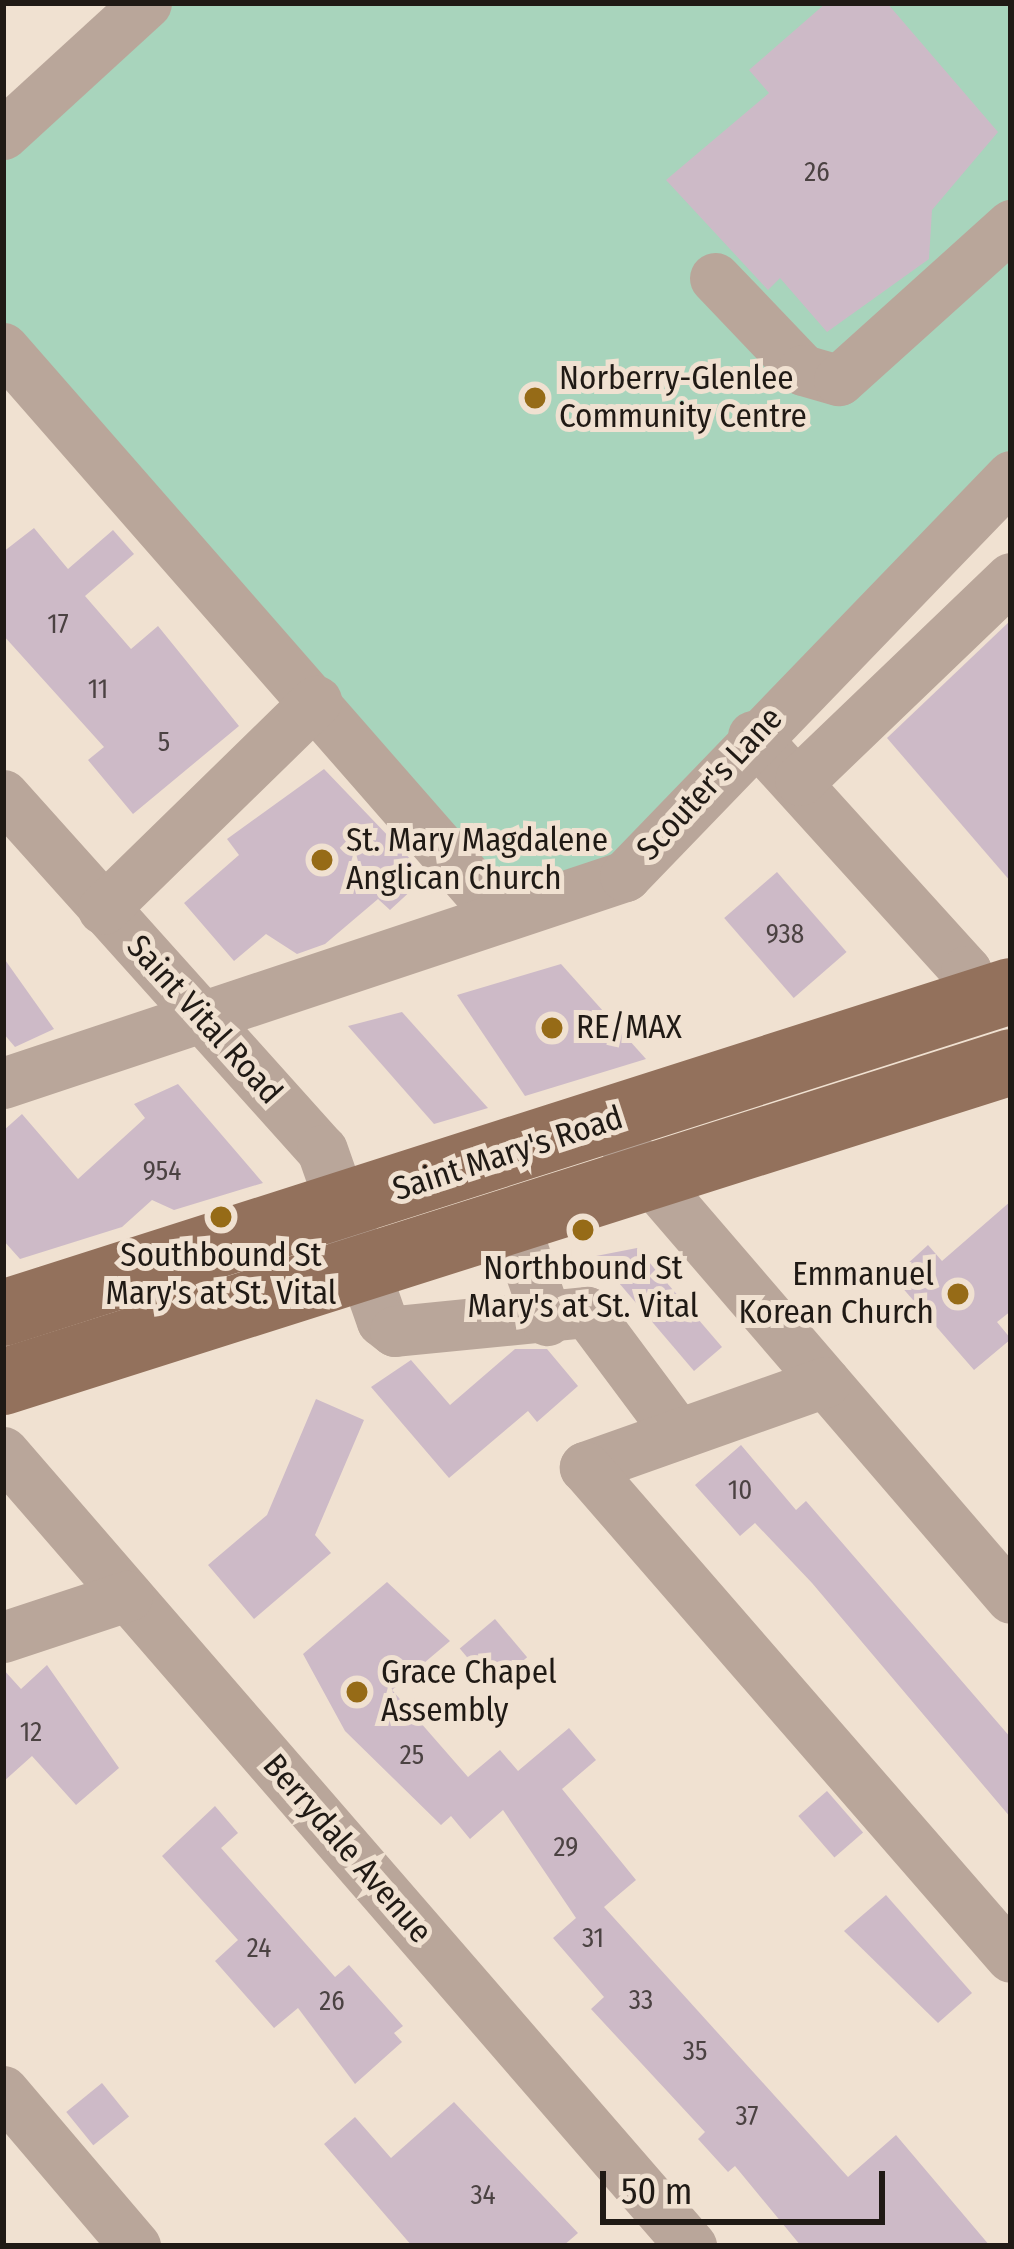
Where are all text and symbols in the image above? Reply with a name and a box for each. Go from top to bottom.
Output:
house number: 26 [804,157,830,189]
place label: Norberry-Glenlee Community Centre [559,359,807,437]
marker: Norberry-Glenlee Community Centre [522,385,548,411]
house number: 17 [47,609,69,641]
house number: 11 [88,674,108,706]
street label: Scouter's Lane [629,699,791,869]
house number: 5 [158,727,170,759]
place label: St. Mary Magdalene Anglican Church [346,821,608,899]
marker: St. Mary Magdalene Anglican Church [309,847,335,873]
house number: 938 [766,919,804,951]
street label: Saint Vital Road [118,928,290,1112]
place label: RE/MAX [576,1008,682,1048]
marker: RE/MAX [539,1015,565,1041]
street label: Saint Mary's Road [388,1098,628,1210]
house number: 954 [143,1156,181,1188]
marker: Southbound St Mary's at St. Vital [208,1204,234,1230]
marker: Northbound St Mary's at St. Vital [570,1217,596,1243]
place label: Southbound St Mary's at St. Vital [105,1236,337,1314]
place label: Northbound St Mary's at St. Vital [467,1249,699,1327]
place label: Emmanuel Korean Church [739,1255,934,1333]
marker: Emmanuel Korean Church [945,1281,971,1307]
house number: 10 [728,1475,752,1507]
place label: Grace Chapel Assembly [381,1653,557,1731]
marker: Grace Chapel Assembly [344,1679,370,1705]
house number: 12 [20,1717,42,1749]
house number: 25 [400,1740,424,1772]
street label: Berrydale Avenue [254,1746,440,1952]
house number: 29 [554,1832,578,1864]
house number: 31 [582,1923,604,1955]
house number: 24 [247,1933,271,1965]
house number: 33 [629,1985,653,2017]
house number: 26 [319,1986,345,2018]
house number: 35 [683,2036,707,2068]
house number: 37 [736,2101,758,2133]
scale bar [606,2147,891,2221]
text: 50 m [621,2170,692,2214]
house number: 34 [470,2180,496,2212]

